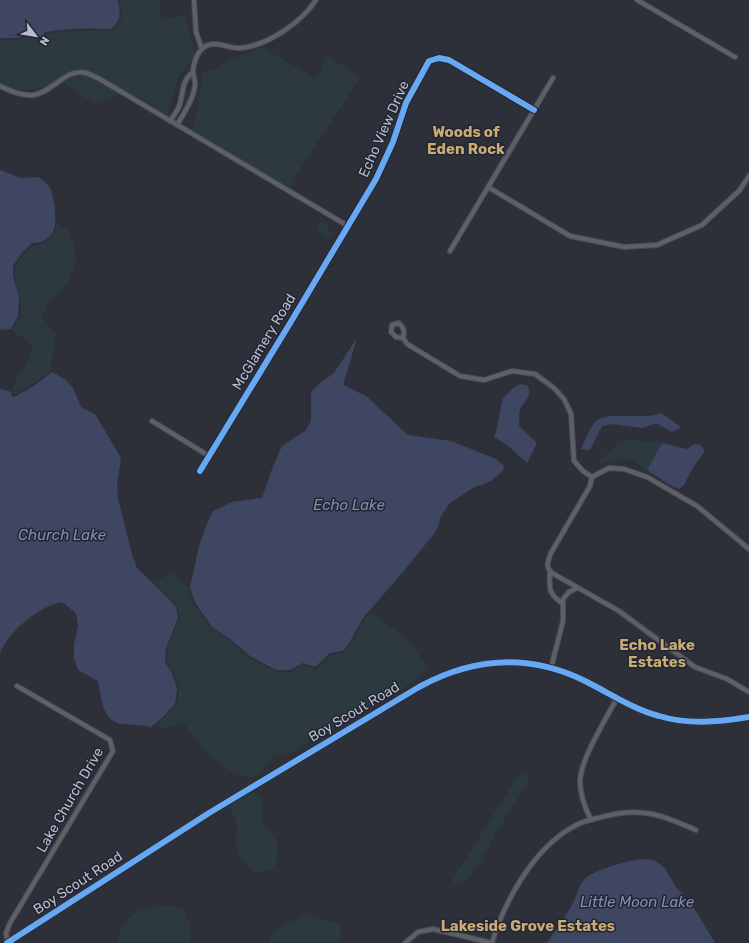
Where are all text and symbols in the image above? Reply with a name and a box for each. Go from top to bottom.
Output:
north arrow [16,16,56,56]
text: N [36,34,52,48]
street label: Echo View Drive [355,78,413,180]
district label: Woods of Eden Rock [427,123,505,158]
street label: McGlamery Road [229,291,299,393]
water label: Echo Lake [313,496,385,514]
water label: Church Lake [18,526,107,544]
district label: Echo Lake Estates [619,636,695,671]
street label: Boy Scout Road [306,678,402,746]
street label: Lake Church Drive [33,744,107,856]
street label: Boy Scout Road [30,848,126,918]
water label: Little Moon Lake [580,893,695,911]
district label: Lakeside Grove Estates [441,917,615,935]

